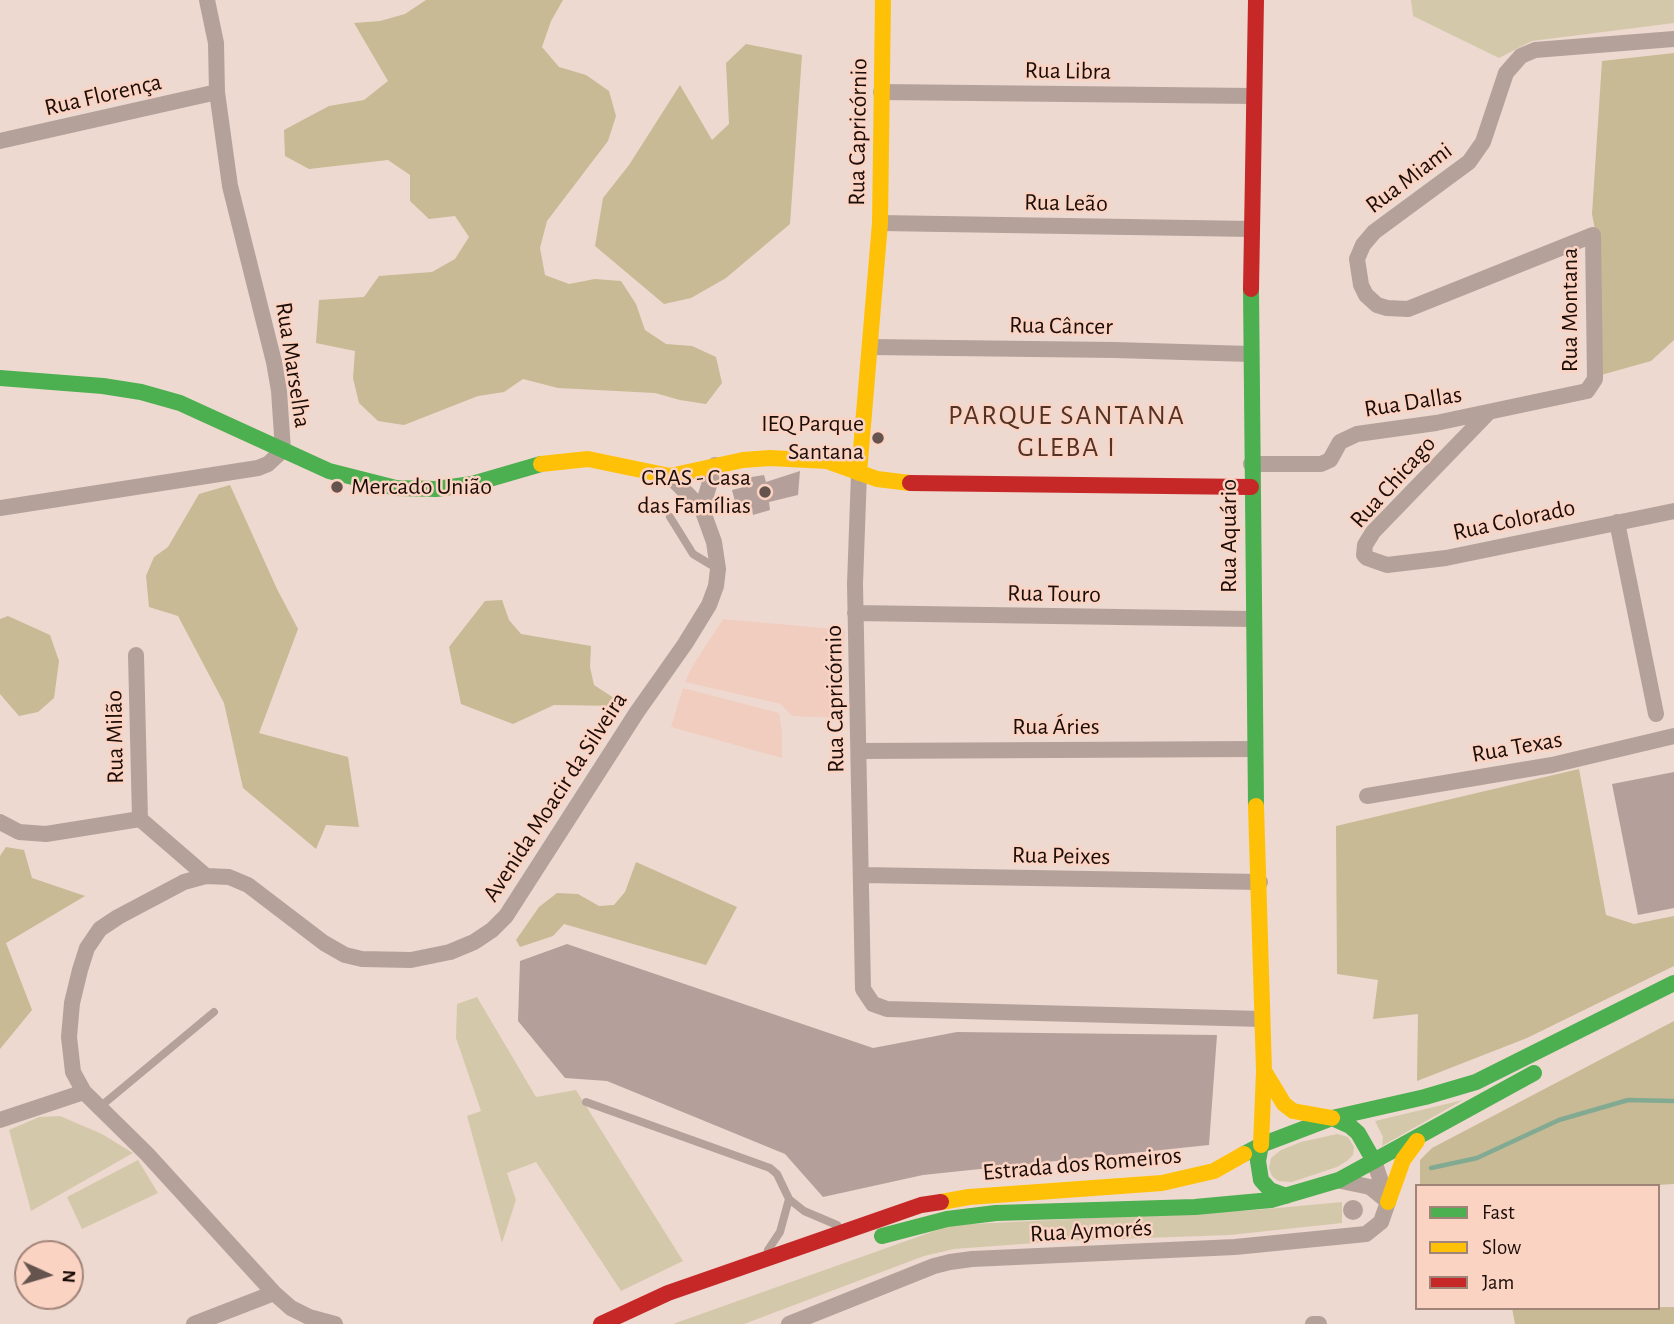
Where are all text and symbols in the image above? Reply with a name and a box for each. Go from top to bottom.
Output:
street label: Rua Libra [1024,56,1112,86]
street label: Rua Capricórnio [842,58,874,206]
street label: Rua Florença [42,68,164,122]
street label: Rua Miami [1360,136,1458,220]
street label: Rua Leão [1024,188,1108,218]
street label: Rua Montana [1556,248,1584,372]
street label: Rua Marselha [269,300,317,430]
street label: Rua Câncer [1009,311,1113,341]
street label: Rua Dallas [1362,380,1464,424]
district label: PARQUE SANTANA GLEBA I [950,399,1184,465]
place label: IEQ Parque Santana [761,410,864,466]
marker: IEQ Parque Santana [870,430,886,446]
street label: Rua Chicago [1344,430,1442,534]
place label: CRAS - Casa das Famílias [637,464,751,520]
place label: Mercado União [351,473,492,501]
marker: Mercado União [329,479,345,495]
street label: Rua Aquário [1215,479,1243,593]
marker: CRAS - Casa das Famílias [757,484,773,500]
street label: Rua Colorado [1450,493,1578,547]
street label: Rua Touro [1007,579,1101,609]
street label: Rua Capricórnio [819,625,851,773]
street label: Avenida Moacir da Silveira [477,687,633,907]
street label: Rua Milão [100,690,130,784]
street label: Rua Áries [1012,713,1100,741]
street label: Rua Texas [1470,725,1564,769]
street label: Rua Peixes [1012,841,1110,871]
street label: Estrada dos Romeiros [981,1141,1183,1187]
legend [1415,1184,1660,1310]
text: Fast [1482,1202,1515,1223]
street label: Rua Aymorés [1029,1213,1153,1249]
text: Slow [1482,1237,1521,1258]
north arrow [14,1240,84,1310]
text: N [59,1269,78,1284]
text: Jam [1482,1272,1514,1293]

